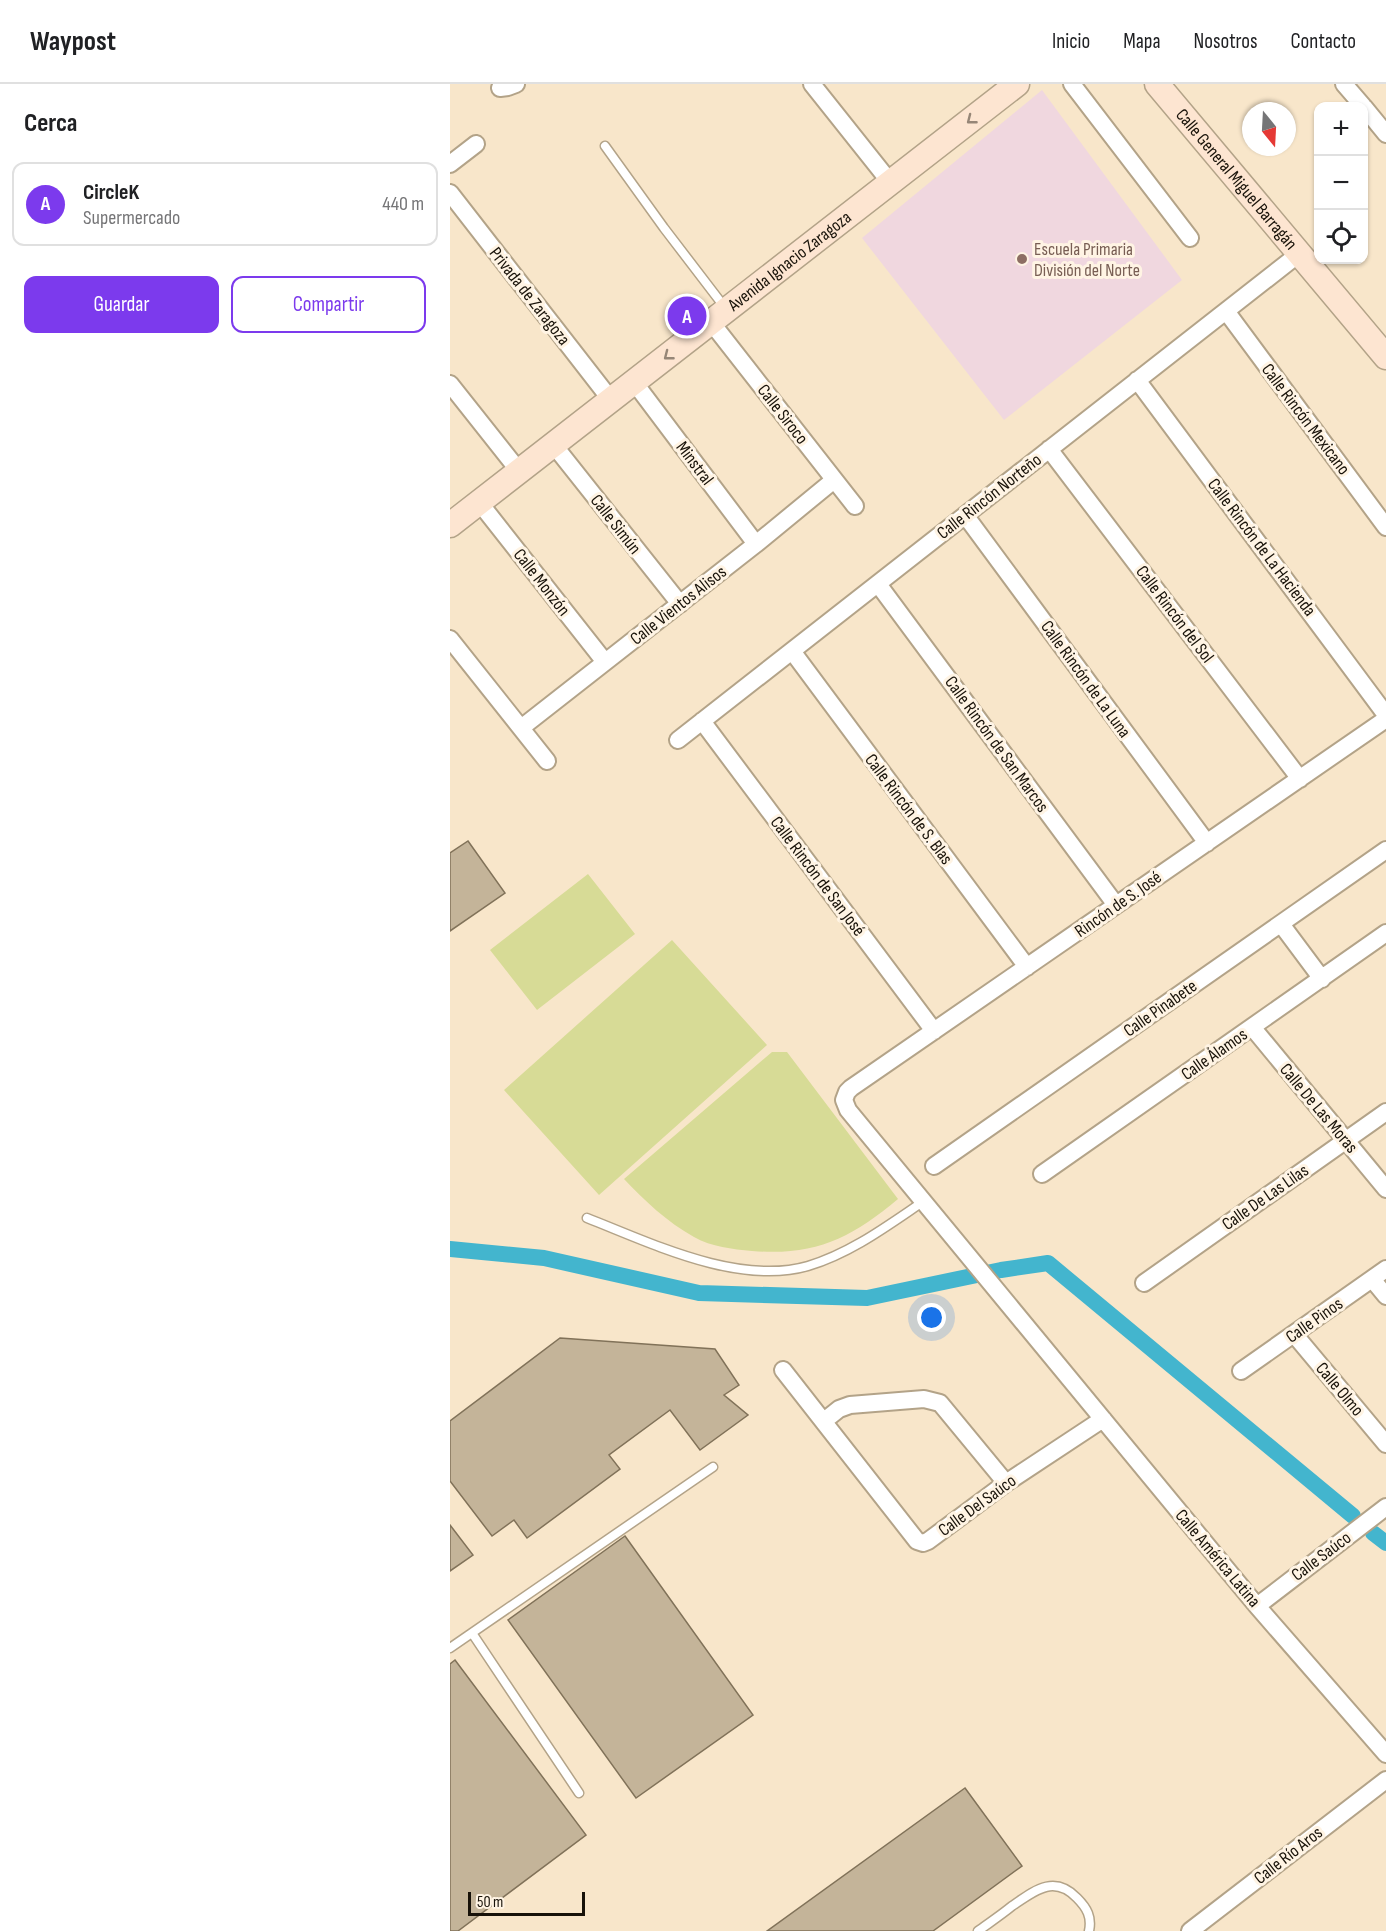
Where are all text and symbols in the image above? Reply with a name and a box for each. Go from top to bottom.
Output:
text: Waypost [30,25,116,58]
text: Inicio [1052,29,1090,54]
text: Mapa [1123,29,1161,54]
text: Nosotros [1194,29,1258,54]
text: Contacto [1291,29,1356,54]
north arrow [1242,102,1296,156]
map controls [1314,102,1368,264]
button: + [1314,102,1368,156]
street label: Calle General Miguel Barragán [1171,105,1301,254]
text: Cerca [24,108,77,139]
one-way arrow [966,112,977,123]
button: − [1314,156,1368,210]
text: CircleK [83,179,139,206]
text: A [41,192,50,216]
text: 440 m [382,192,424,216]
text: Supermercado [83,206,180,230]
street label: Avenida Ignacio Zaragoza [723,207,856,316]
button: locate [1314,210,1368,264]
place label: Escuela Primaria División del Norte [1034,239,1140,281]
street label: Privada de Zaragoza [485,243,574,349]
marker: Escuela Primaria División del Norte [1015,252,1029,266]
button: Guardar [24,276,219,333]
button: Compartir [231,276,426,333]
pin: A [668,294,706,338]
one-way arrow [663,348,674,359]
street label: Calle Rincón Mexicano [1257,360,1354,479]
street label: Calle Siroco [753,380,812,448]
street label: Minstral [672,437,718,489]
street label: Calle Rincón Norteño [933,449,1046,544]
street label: Calle Rincón de La Hacienda [1203,474,1320,620]
street label: Calle Simún [586,490,645,558]
street label: Calle Monzón [509,545,574,620]
street label: Calle Vientos Alisos [626,561,731,649]
street label: Calle Rincón del Sol [1131,562,1218,667]
street label: Calle Rincón de La Luna [1036,617,1135,742]
street label: Calle Rincón de San Marcos [940,672,1053,816]
street label: Calle Rincón de S. Blas [860,750,957,869]
street label: Calle Rincón de San José [766,812,869,940]
street label: Rincón de S. José [1071,867,1166,942]
street label: Calle Pinabete [1119,975,1201,1041]
street label: Calle Álamos [1177,1024,1251,1085]
street label: Calle De Las Moras [1275,1059,1362,1157]
street label: Calle De Las Lilas [1218,1160,1313,1235]
street label: Calle Pinos [1282,1293,1347,1348]
your location [917,1303,946,1332]
street label: Calle Olmo [1311,1358,1368,1420]
street label: Calle Del Saúco [934,1470,1020,1541]
street label: Calle América Latina [1171,1505,1265,1612]
street label: Calle Saúco [1287,1527,1355,1586]
street label: Calle Río Aros [1250,1822,1327,1889]
scale bar [468,1889,585,1916]
text: 50 m [477,1893,503,1912]

